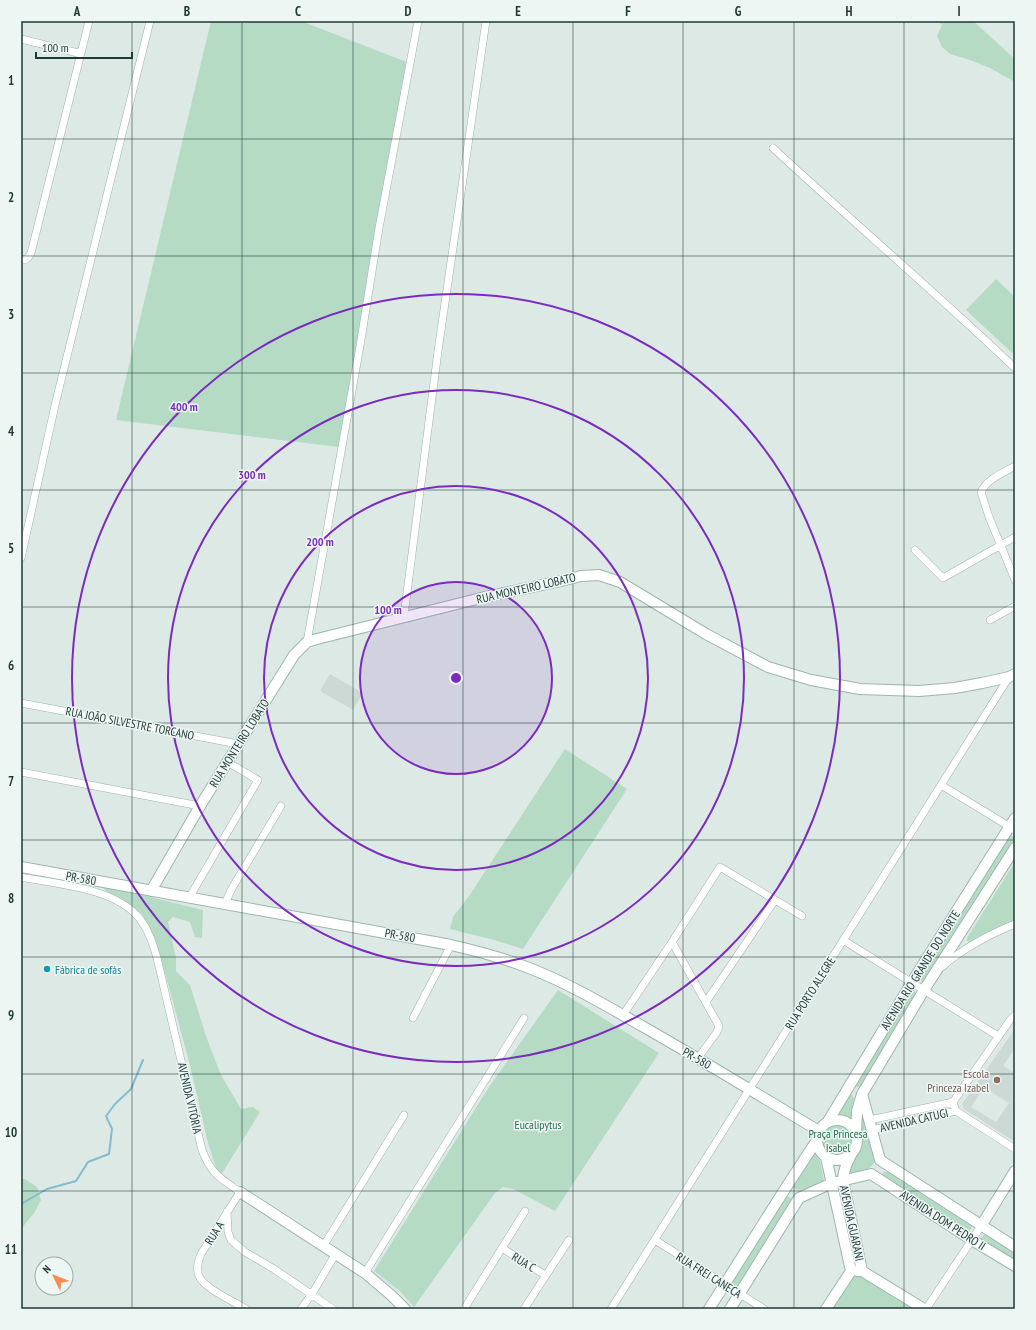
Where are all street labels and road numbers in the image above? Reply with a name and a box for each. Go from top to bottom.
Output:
street label: RUA MONTEIRO LOBATO [475,569,578,607]
street label: RUA MONTEIRO LOBATO [206,696,272,790]
street label: RUA JOÃO SILVESTRE TORCANO [64,703,196,743]
street label: PR-580 [65,868,97,888]
street label: AVENIDA RIO GRANDE DO NORTE [877,907,963,1033]
street label: PR-580 [384,925,416,945]
street label: RUA PORTO ALEGRE [782,954,838,1032]
street label: PR-580 [680,1044,714,1072]
street label: AVENIDA VITÓRIA [174,1061,206,1135]
street label: AVENIDA CATUGI [878,1105,950,1135]
street label: AVENIDA GUARANI [837,1184,867,1262]
street label: AVENIDA DOM PEDRO II [897,1187,989,1253]
street label: RUA A [201,1218,227,1248]
street label: RUA C [509,1249,539,1275]
street label: RUA FREI CANECA [673,1249,745,1301]

